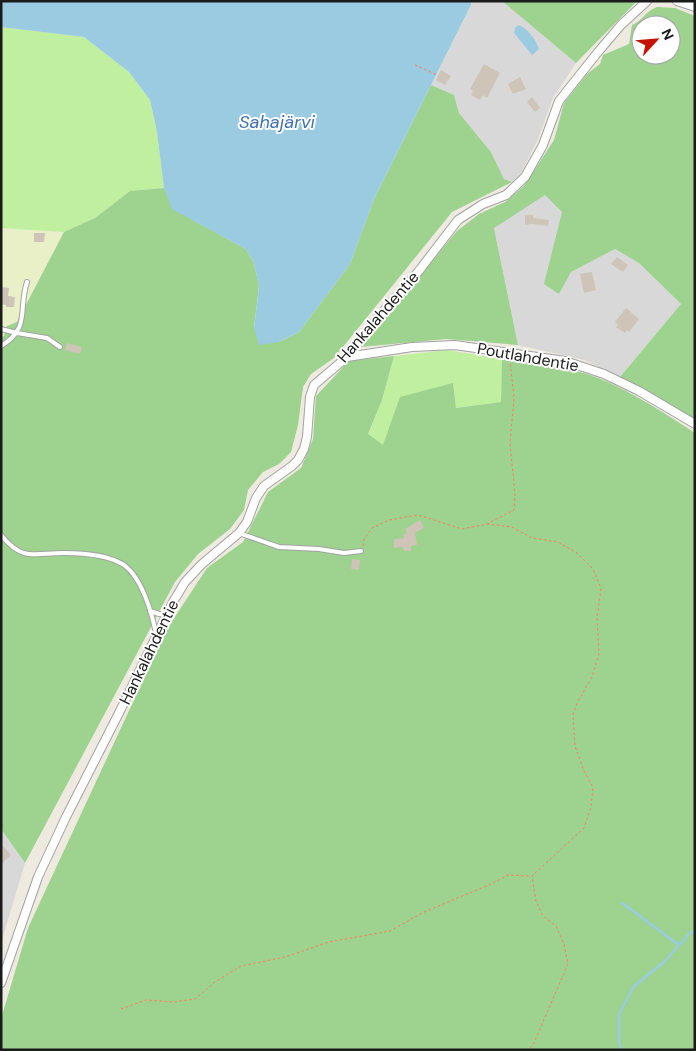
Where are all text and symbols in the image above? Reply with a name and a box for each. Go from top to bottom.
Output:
north arrow [631,15,681,65]
text: N [657,26,678,43]
water label: Sahajärvi [239,110,316,134]
street label: Hankalahdentie [333,267,423,367]
street label: Poutlahdentie [476,338,580,376]
street label: Hankalahdentie [114,596,184,708]

